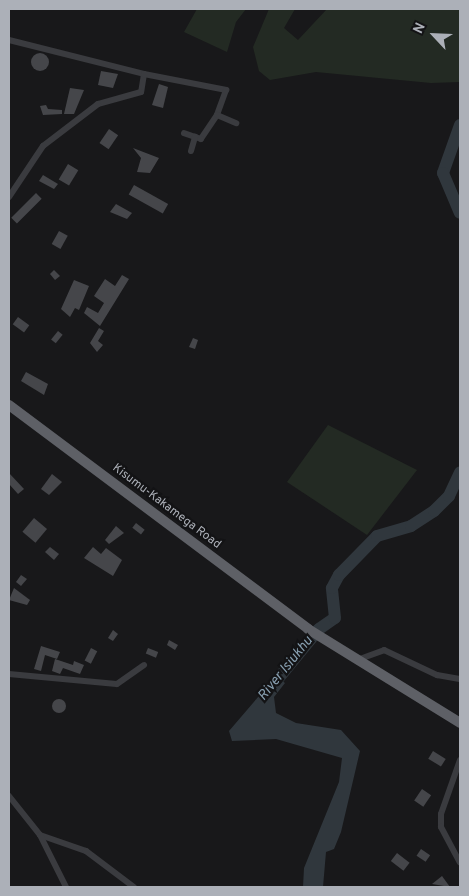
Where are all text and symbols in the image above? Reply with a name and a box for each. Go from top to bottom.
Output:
north arrow [409,10,459,60]
text: N [410,20,430,37]
street label: Kisumu-Kakamega Road [109,461,223,553]
water label: River Isiukhu [255,633,317,705]

